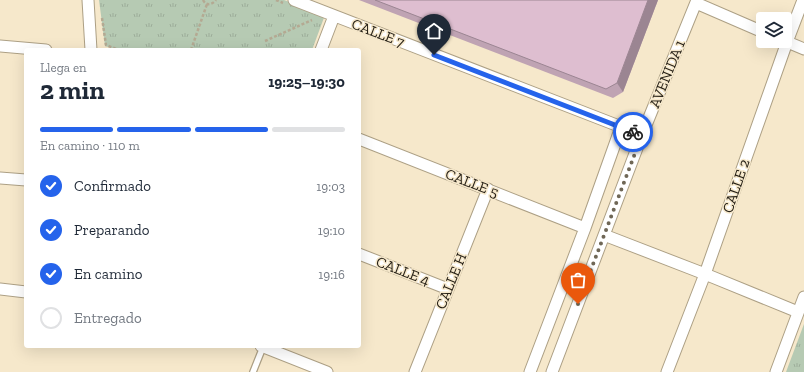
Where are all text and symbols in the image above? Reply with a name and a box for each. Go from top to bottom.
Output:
map controls [756,12,792,48]
button: layers [756,12,792,48]
pin [417,14,451,55]
street label: CALLE 7 [349,15,407,51]
icon: home [423,20,445,42]
street label: AVENIDA 1 [645,37,689,111]
text: Llega en [40,60,87,75]
text: 19:25–19:30 [268,73,345,91]
text: 2 min [40,74,105,106]
courier [613,112,653,152]
icon: bike [622,121,644,143]
text: En camino · 110 m [40,138,140,153]
street label: CALLE 2 [718,156,754,215]
street label: CALLE 5 [443,165,502,201]
icon: check [40,175,62,197]
text: Confirmado [74,177,151,195]
text: 19:03 [316,179,345,194]
icon: check [40,219,62,241]
text: Preparando [74,221,150,239]
text: 19:10 [318,223,345,238]
street label: CALLE H [432,250,470,312]
street label: CALLE 4 [374,253,432,289]
icon: check [40,263,62,285]
pin [561,263,595,304]
text: En camino [74,265,142,283]
text: 19:16 [318,267,345,282]
icon: bag [567,269,589,291]
text: Entregado [74,309,142,327]

